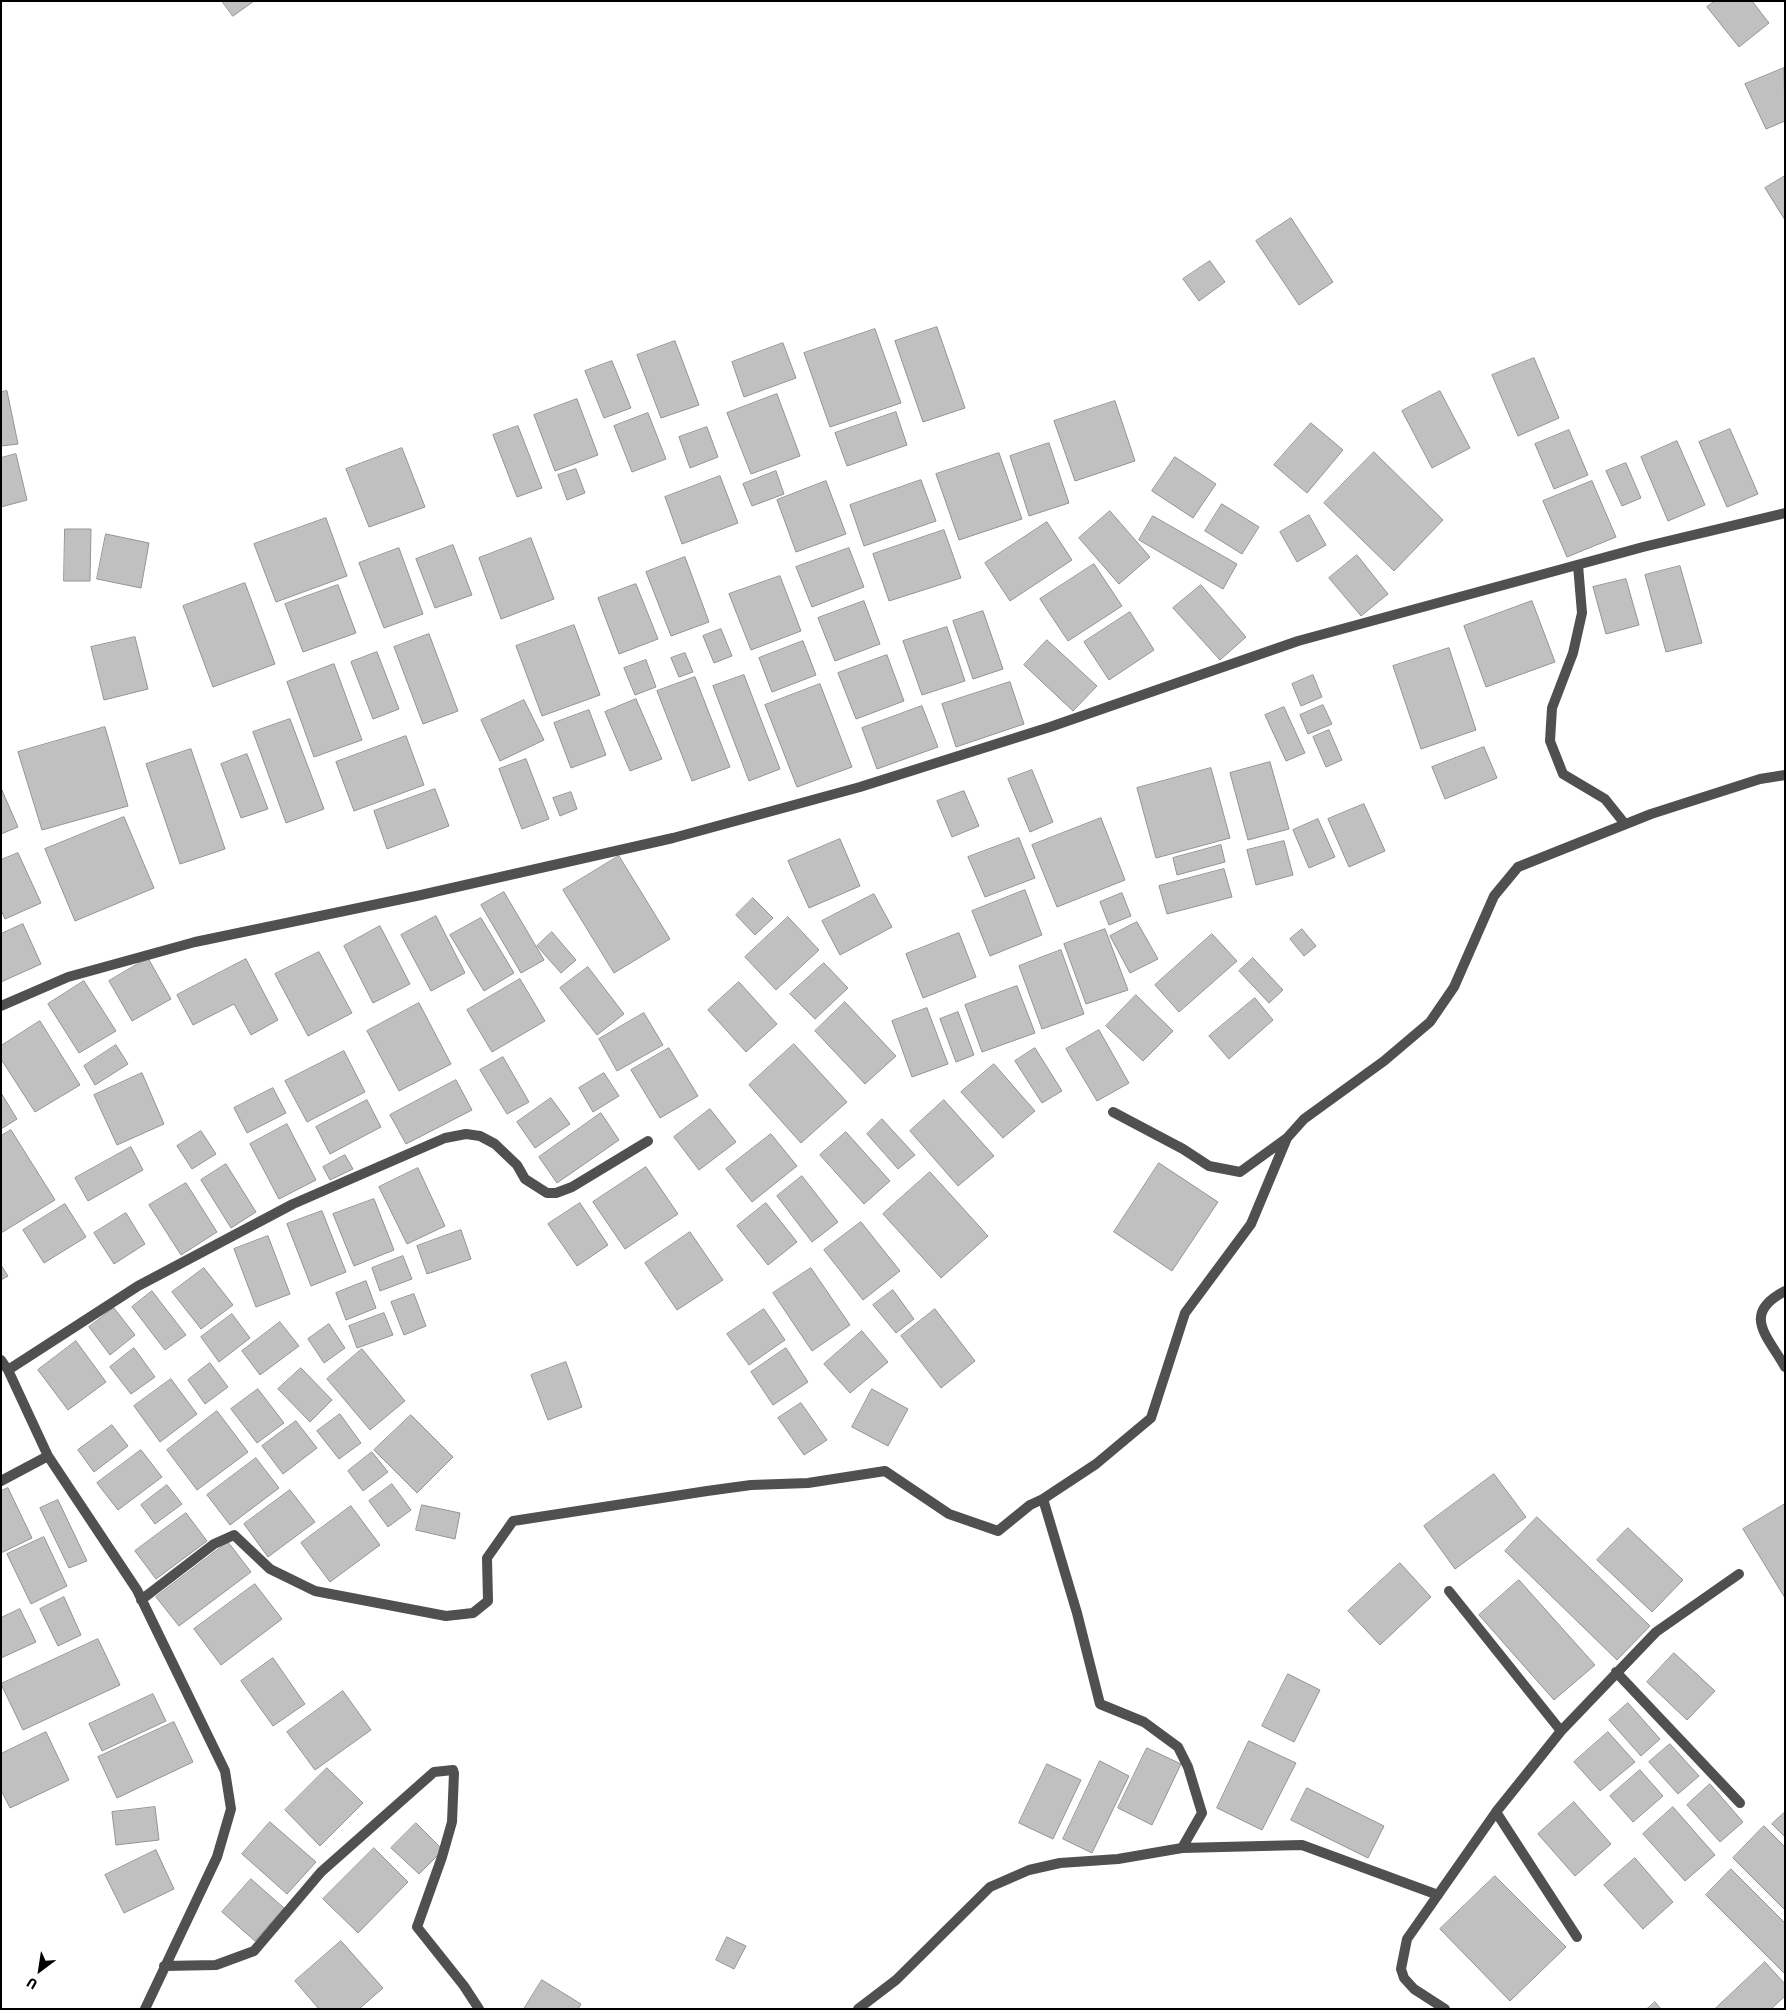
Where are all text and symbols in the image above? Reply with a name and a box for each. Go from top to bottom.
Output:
north arrow [15,1945,65,1995]
text: U [24,1974,40,1993]

